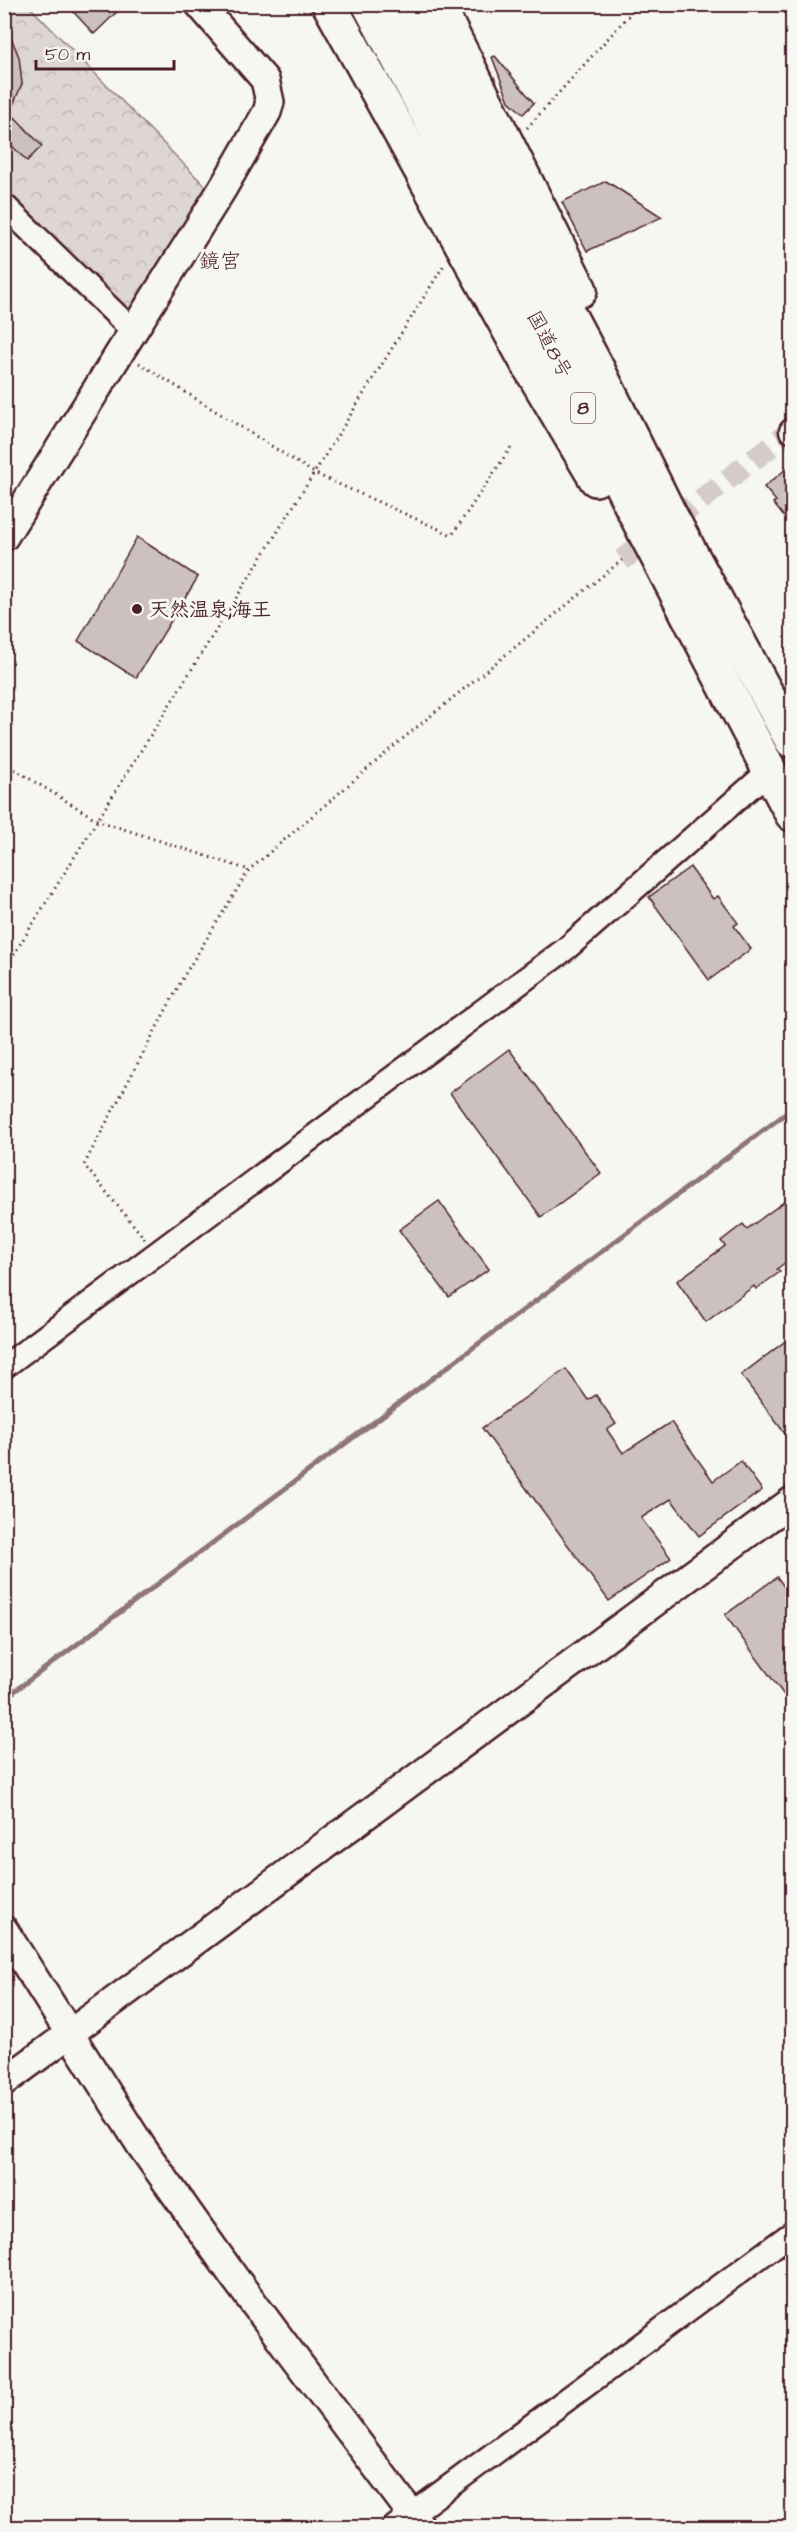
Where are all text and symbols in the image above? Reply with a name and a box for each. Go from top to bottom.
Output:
scale bar [36,33,174,71]
text: 50 m [45,42,90,67]
district label: 鏡宮 [199,247,241,276]
street label: 国道8号 [520,306,579,383]
road number: 8 [571,393,595,423]
place label: 天然温泉;海王 [149,596,271,624]
marker: 天然温泉;海王 [130,602,144,616]

